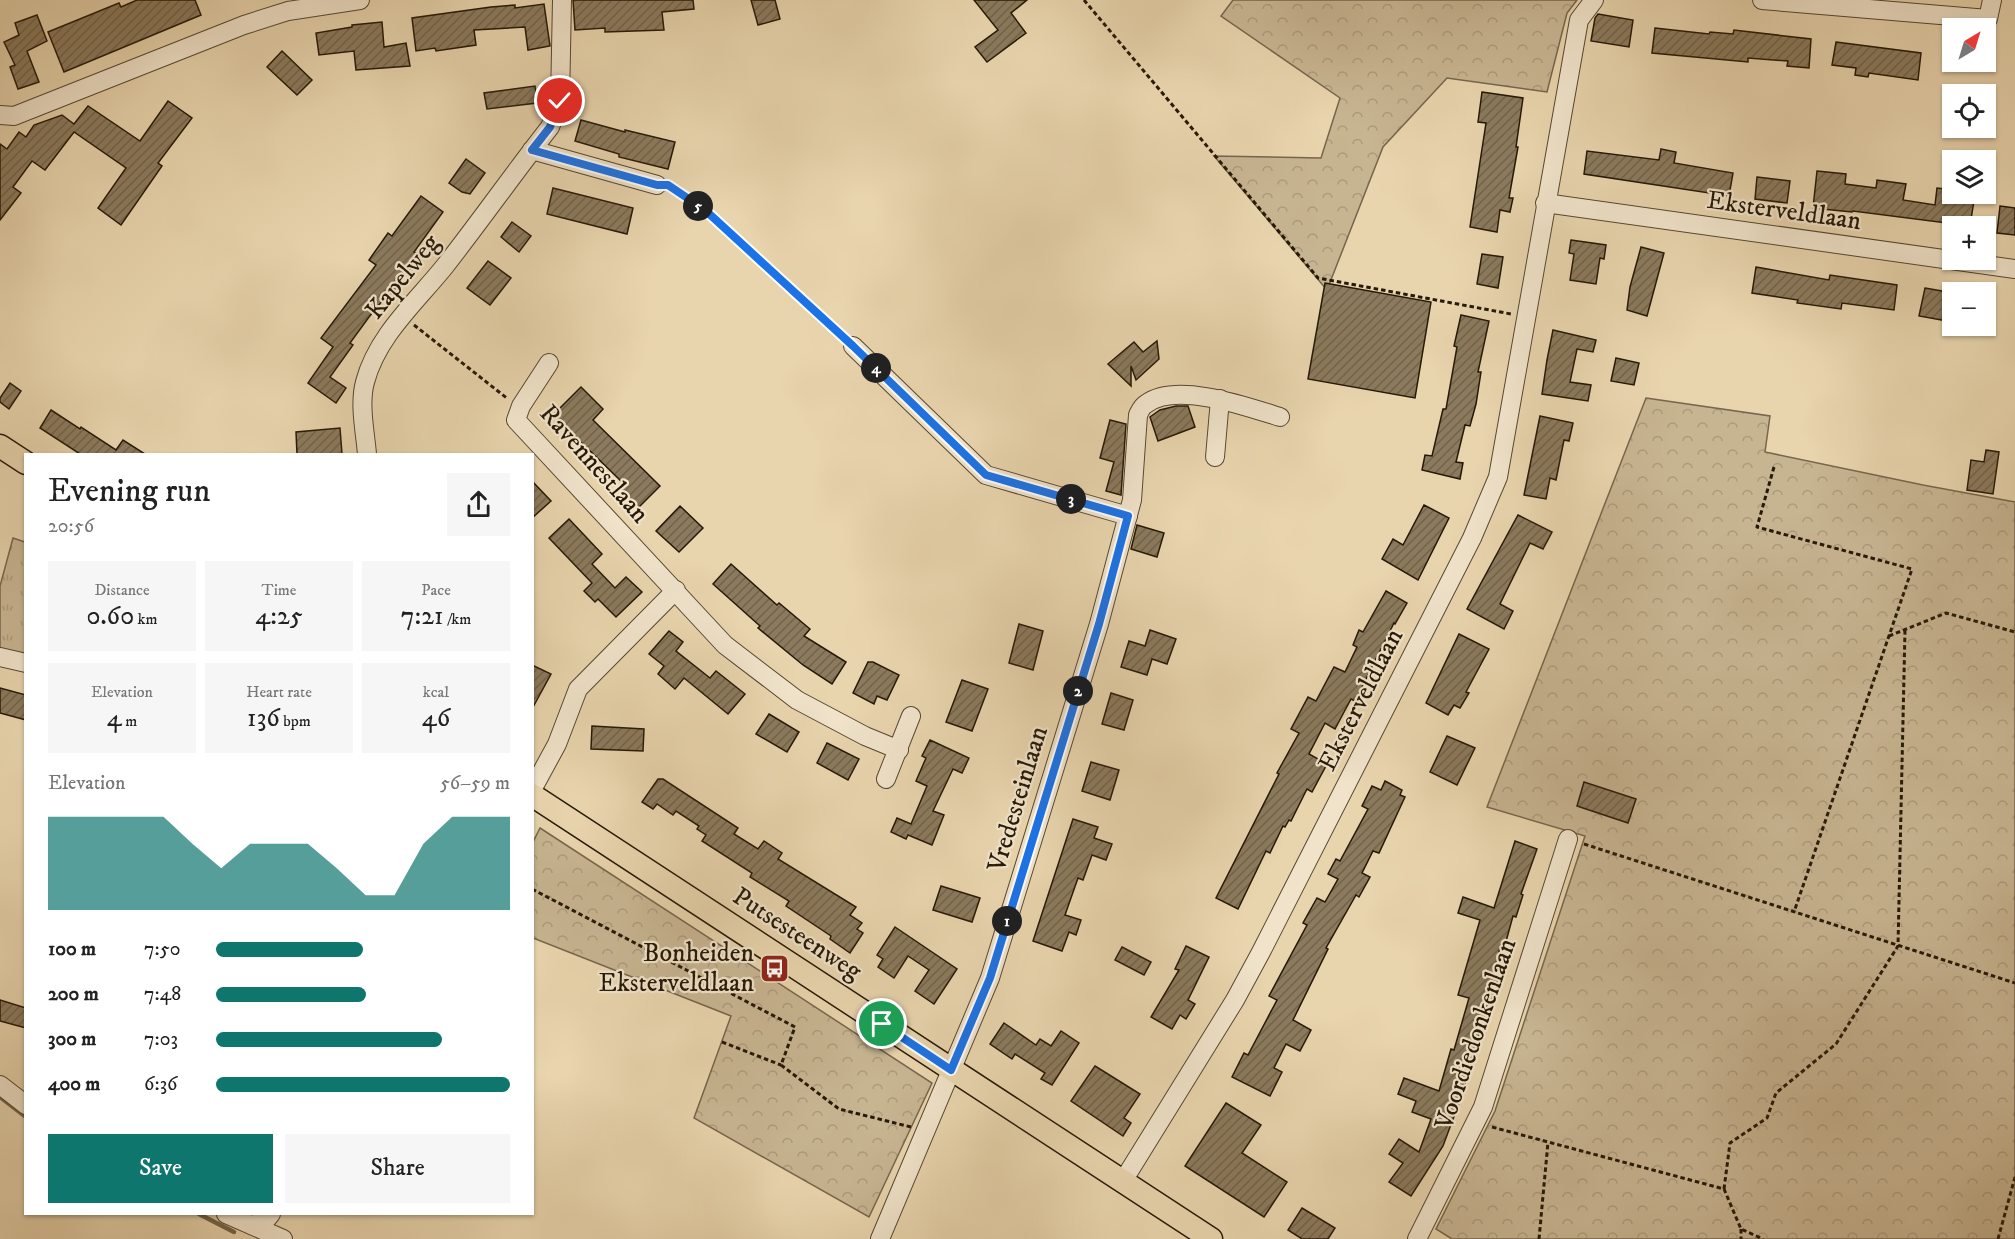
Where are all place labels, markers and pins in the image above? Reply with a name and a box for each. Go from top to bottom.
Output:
pin [534,75,585,126]
pin: 5 [683,191,713,221]
pin: 4 [861,353,891,383]
pin: 3 [1056,484,1086,514]
pin: 2 [1063,676,1093,706]
pin: 1 [992,906,1022,936]
place label: Bonheiden Eksterveldlaan [598,937,754,1000]
bus stop icon: Bonheiden Eksterveldlaan [759,952,791,984]
pin [856,998,907,1049]

